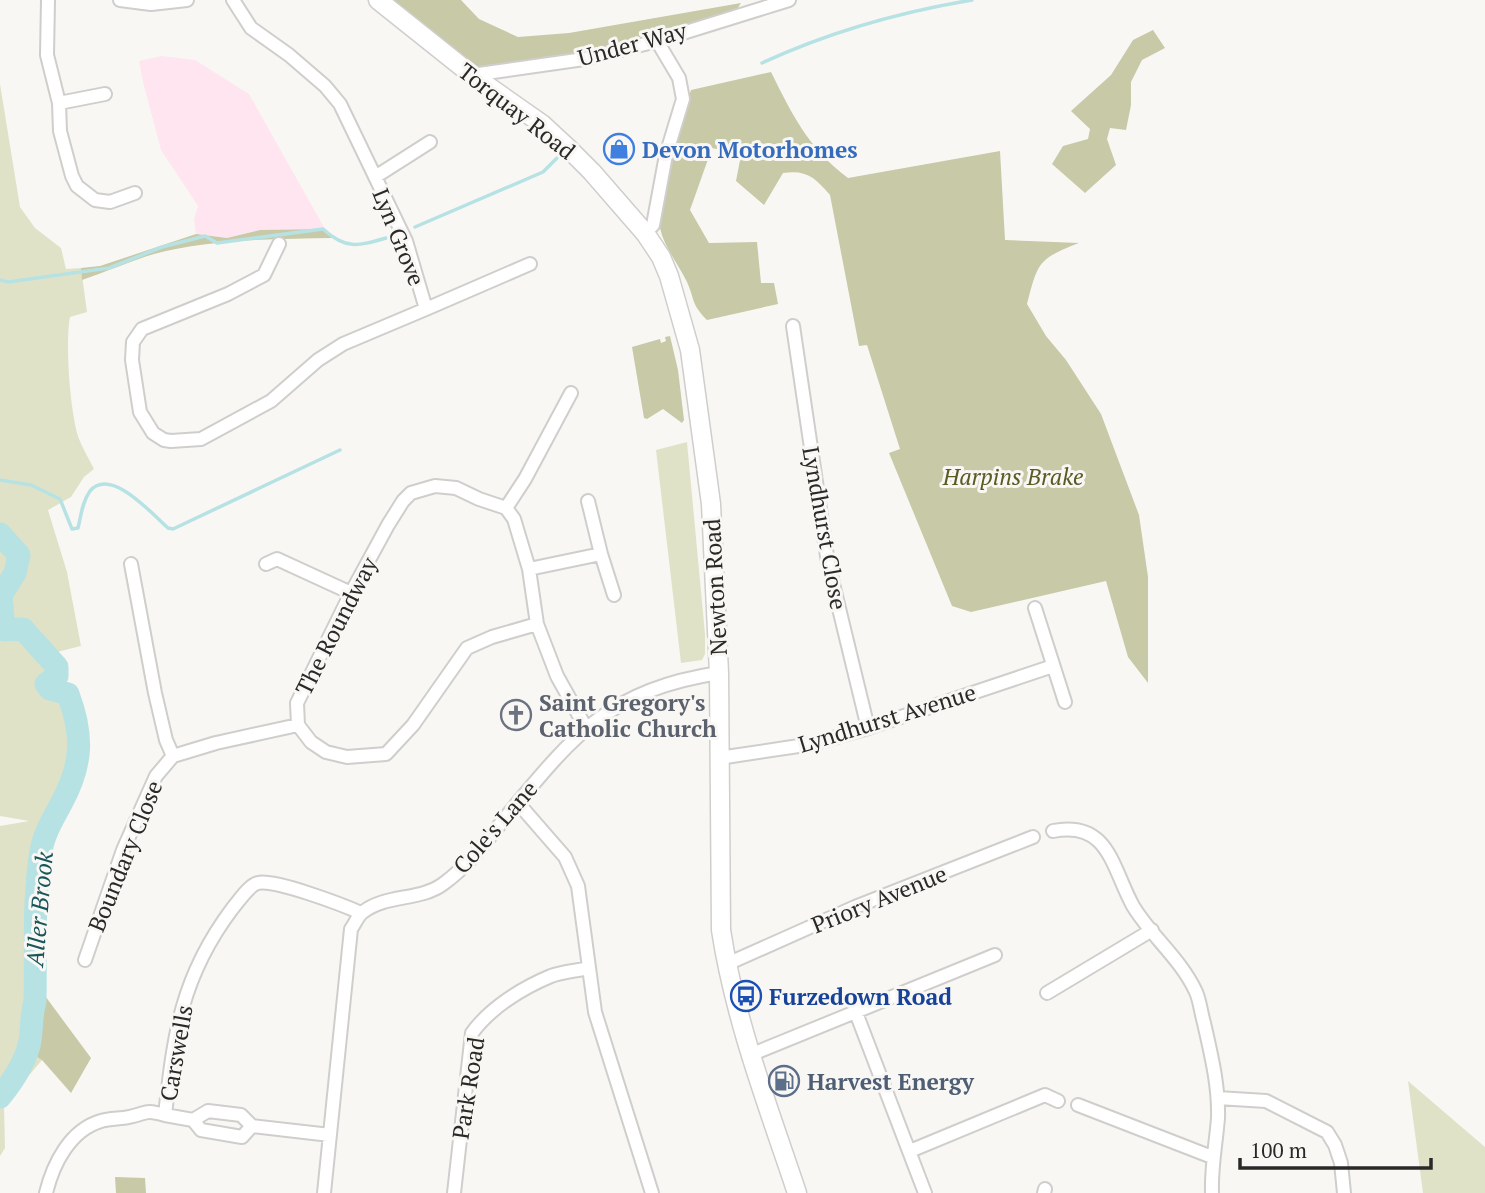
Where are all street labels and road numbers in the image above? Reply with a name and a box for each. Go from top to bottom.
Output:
street label: Under Way [574,15,690,73]
street label: Torquay Road [452,56,582,167]
street label: Lyn Grove [365,184,433,290]
street label: Lyndhurst Close [795,444,855,612]
street label: Newton Road [696,518,734,656]
street label: The Roundway [288,551,384,701]
street label: Lyndhurst Avenue [794,676,980,760]
street label: Cole's Lane [446,774,544,880]
street label: Boundary Close [81,776,169,936]
street label: Priory Avenue [807,858,951,940]
street label: Carswells [152,1003,200,1103]
street label: Park Road [445,1035,491,1141]

